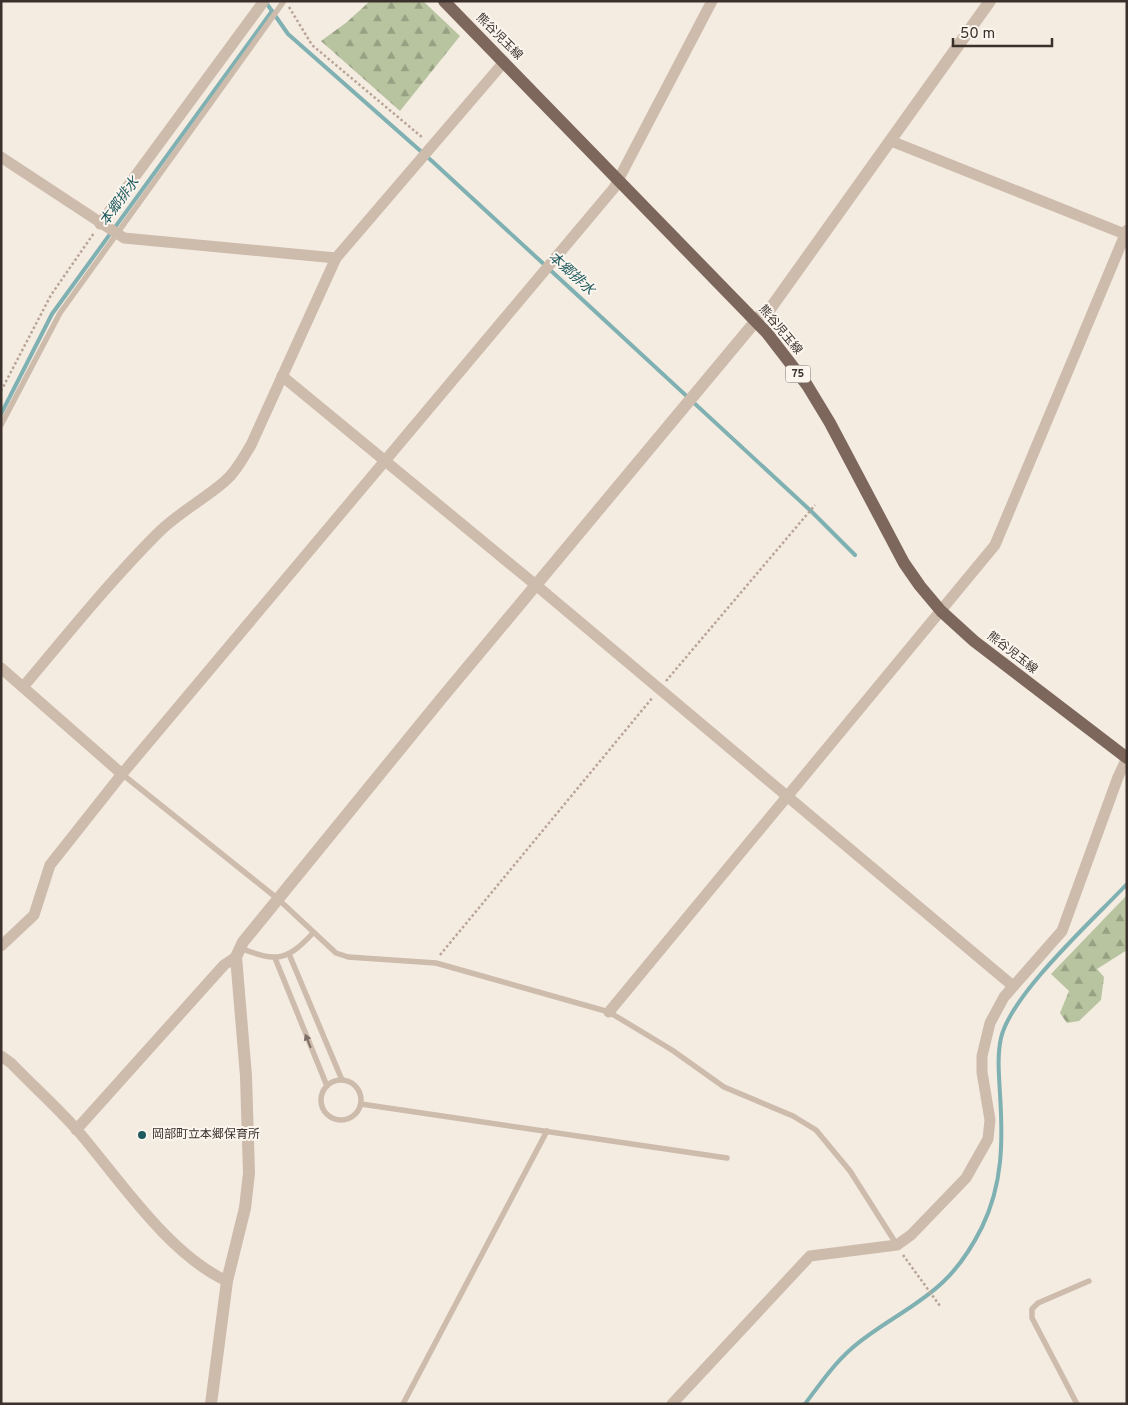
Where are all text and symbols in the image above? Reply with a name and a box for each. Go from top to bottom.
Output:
street label: 熊谷児玉線 [472,10,526,64]
scale bar [953,15,1052,47]
text: 50 m [960,25,995,44]
water label: 本郷排水 [97,173,145,230]
water label: 本郷排水 [545,249,599,300]
street label: 熊谷児玉線 [755,302,805,358]
road number: 75 [786,366,810,382]
street label: 熊谷児玉線 [983,628,1041,678]
one-way arrow [304,1033,312,1048]
place label: 岡部町立本郷保育所 [152,1127,260,1143]
marker: 岡部町立本郷保育所 [136,1129,148,1141]

